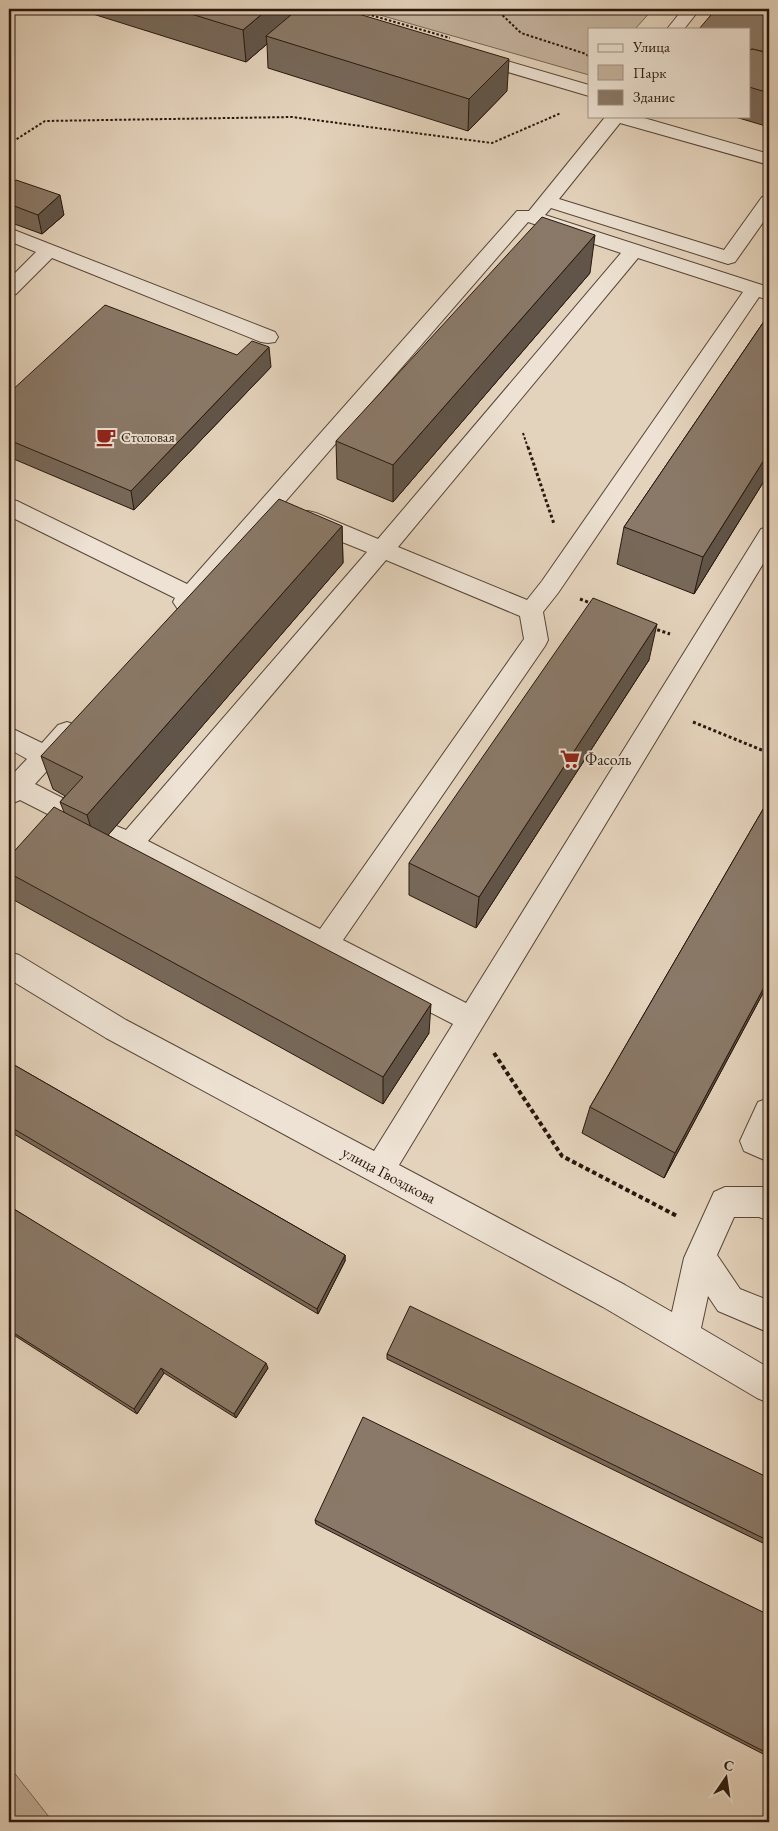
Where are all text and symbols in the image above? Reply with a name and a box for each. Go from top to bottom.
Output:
legend [588,28,750,118]
text: Улица [632,37,670,56]
text: Парк [633,63,666,82]
text: Здание [633,87,675,106]
cafe icon: Столовая [95,426,117,448]
place label: Столовая [121,428,175,446]
supermarket icon: Фасоль [559,748,581,770]
place label: Фасоль [585,749,631,770]
street label: улица Гвоздкова [338,1141,440,1209]
north arrow [700,1754,750,1804]
text: С [722,1755,736,1775]

